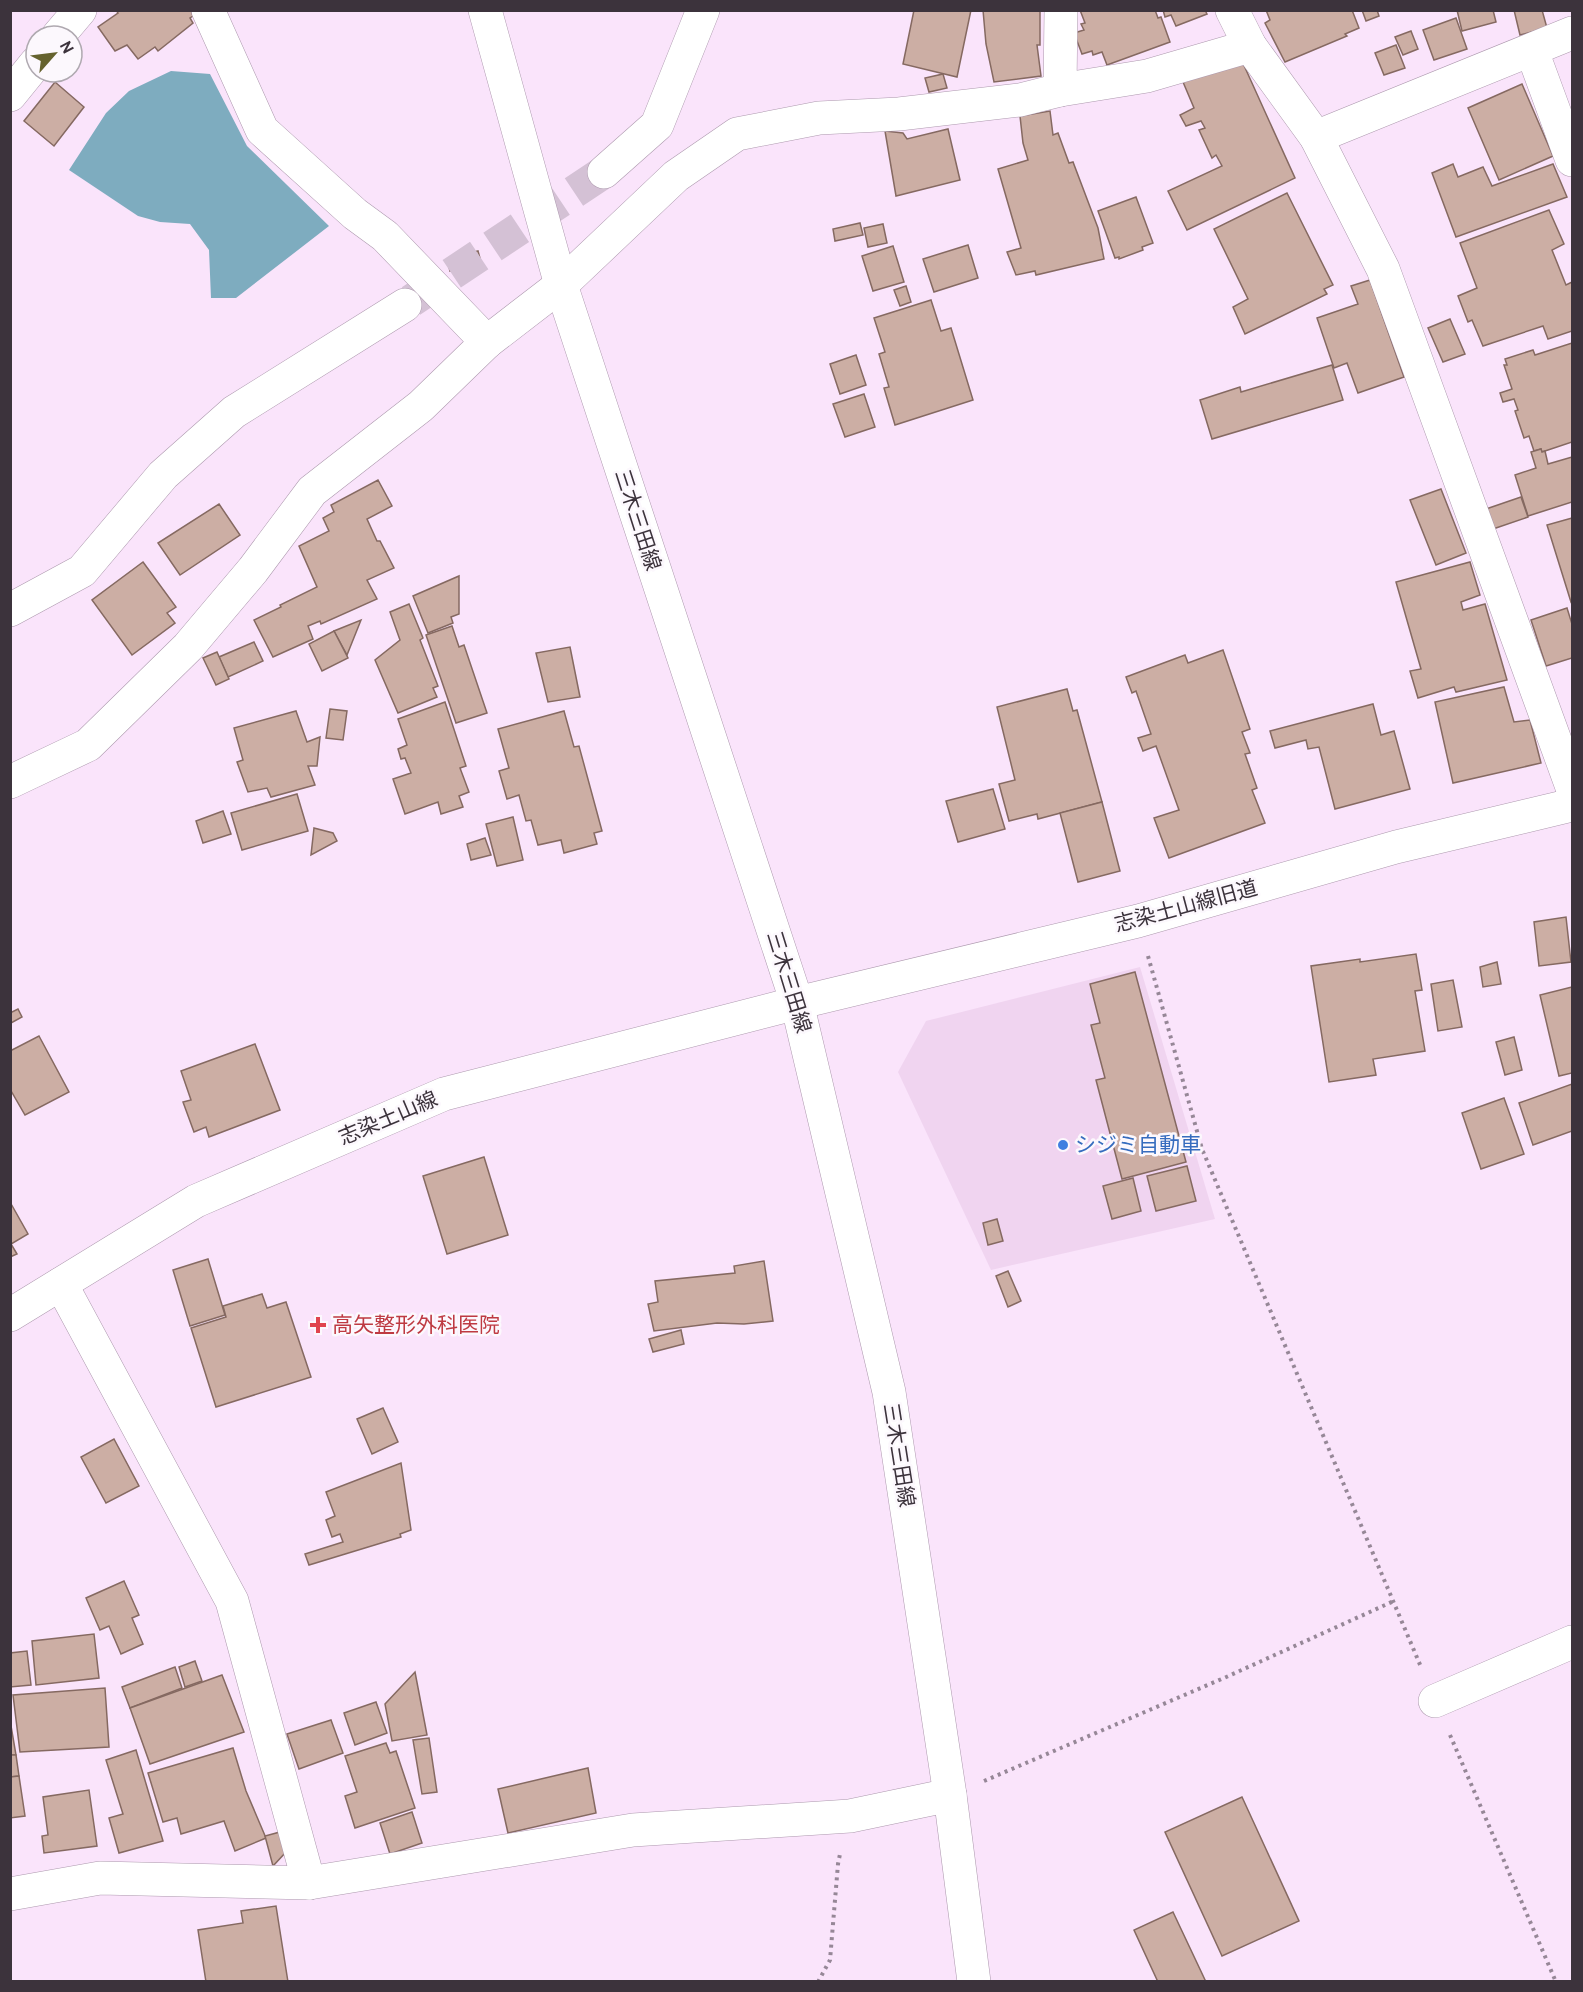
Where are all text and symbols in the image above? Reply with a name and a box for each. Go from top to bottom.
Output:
north arrow [24,24,84,84]
text: N [54,38,77,58]
street label: 三木三田線 [608,466,666,575]
street label: 志染土山線旧道 [1112,875,1261,940]
street label: 三木三田線 [759,928,816,1037]
street label: 志染土山線 [335,1086,442,1152]
place label: シジミ自動車 [1075,1133,1201,1160]
marker: シジミ自動車 [1056,1138,1070,1152]
place label: 高矢整形外科医院 [332,1313,500,1340]
marker: 高矢整形外科医院 [309,1316,327,1334]
street label: 三木三田線 [876,1401,919,1509]

